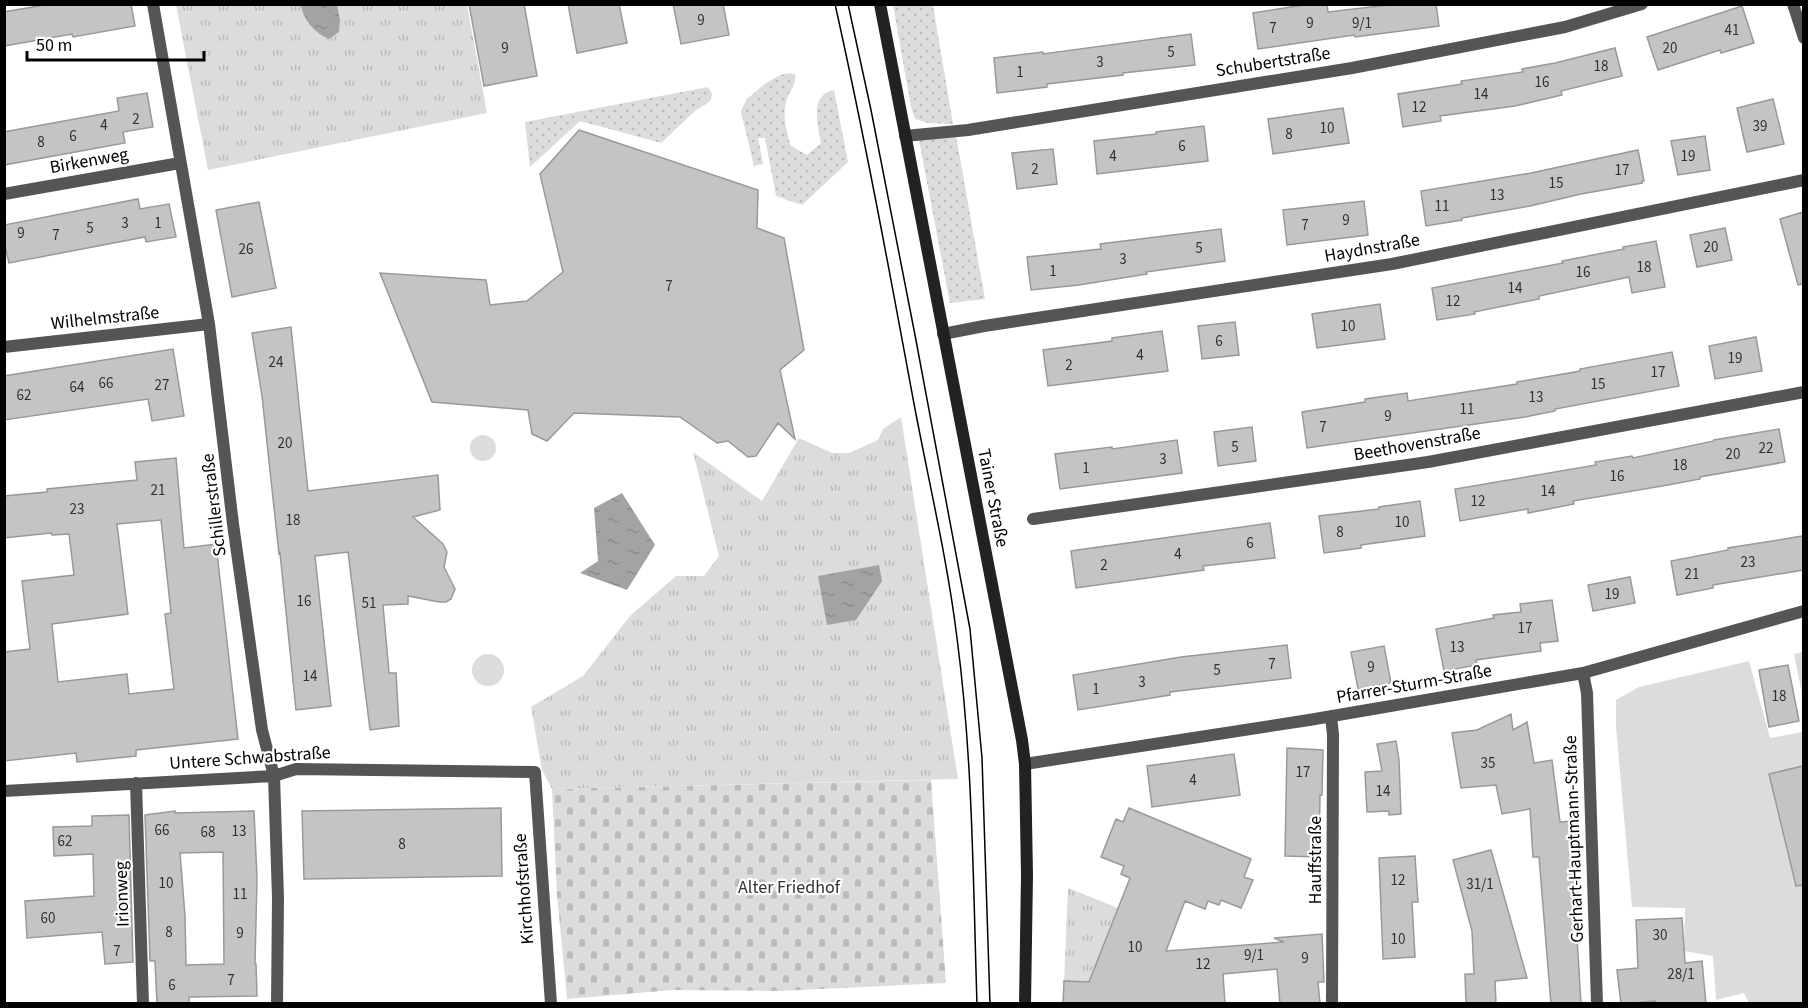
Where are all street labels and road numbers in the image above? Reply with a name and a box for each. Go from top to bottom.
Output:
street label: Schubertstraße [1214,41,1332,83]
street label: Birkenweg [48,142,130,180]
street label: Haydnstraße [1322,227,1422,269]
street label: Wilhelmstraße [50,300,161,336]
street label: Beethovenstraße [1352,421,1482,467]
street label: Tainer Straße [971,447,1015,549]
street label: Schillerstraße [195,452,233,558]
street label: Pfarrer-Sturm-Straße [1334,658,1494,710]
street label: Gerhart-Hauptmann-Straße [1558,735,1590,943]
street label: Untere Schwabstraße [169,740,332,776]
street label: Hauffstraße [1303,816,1328,904]
street label: Kirchhofstraße [508,833,540,945]
street label: Irionweg [108,861,136,927]

